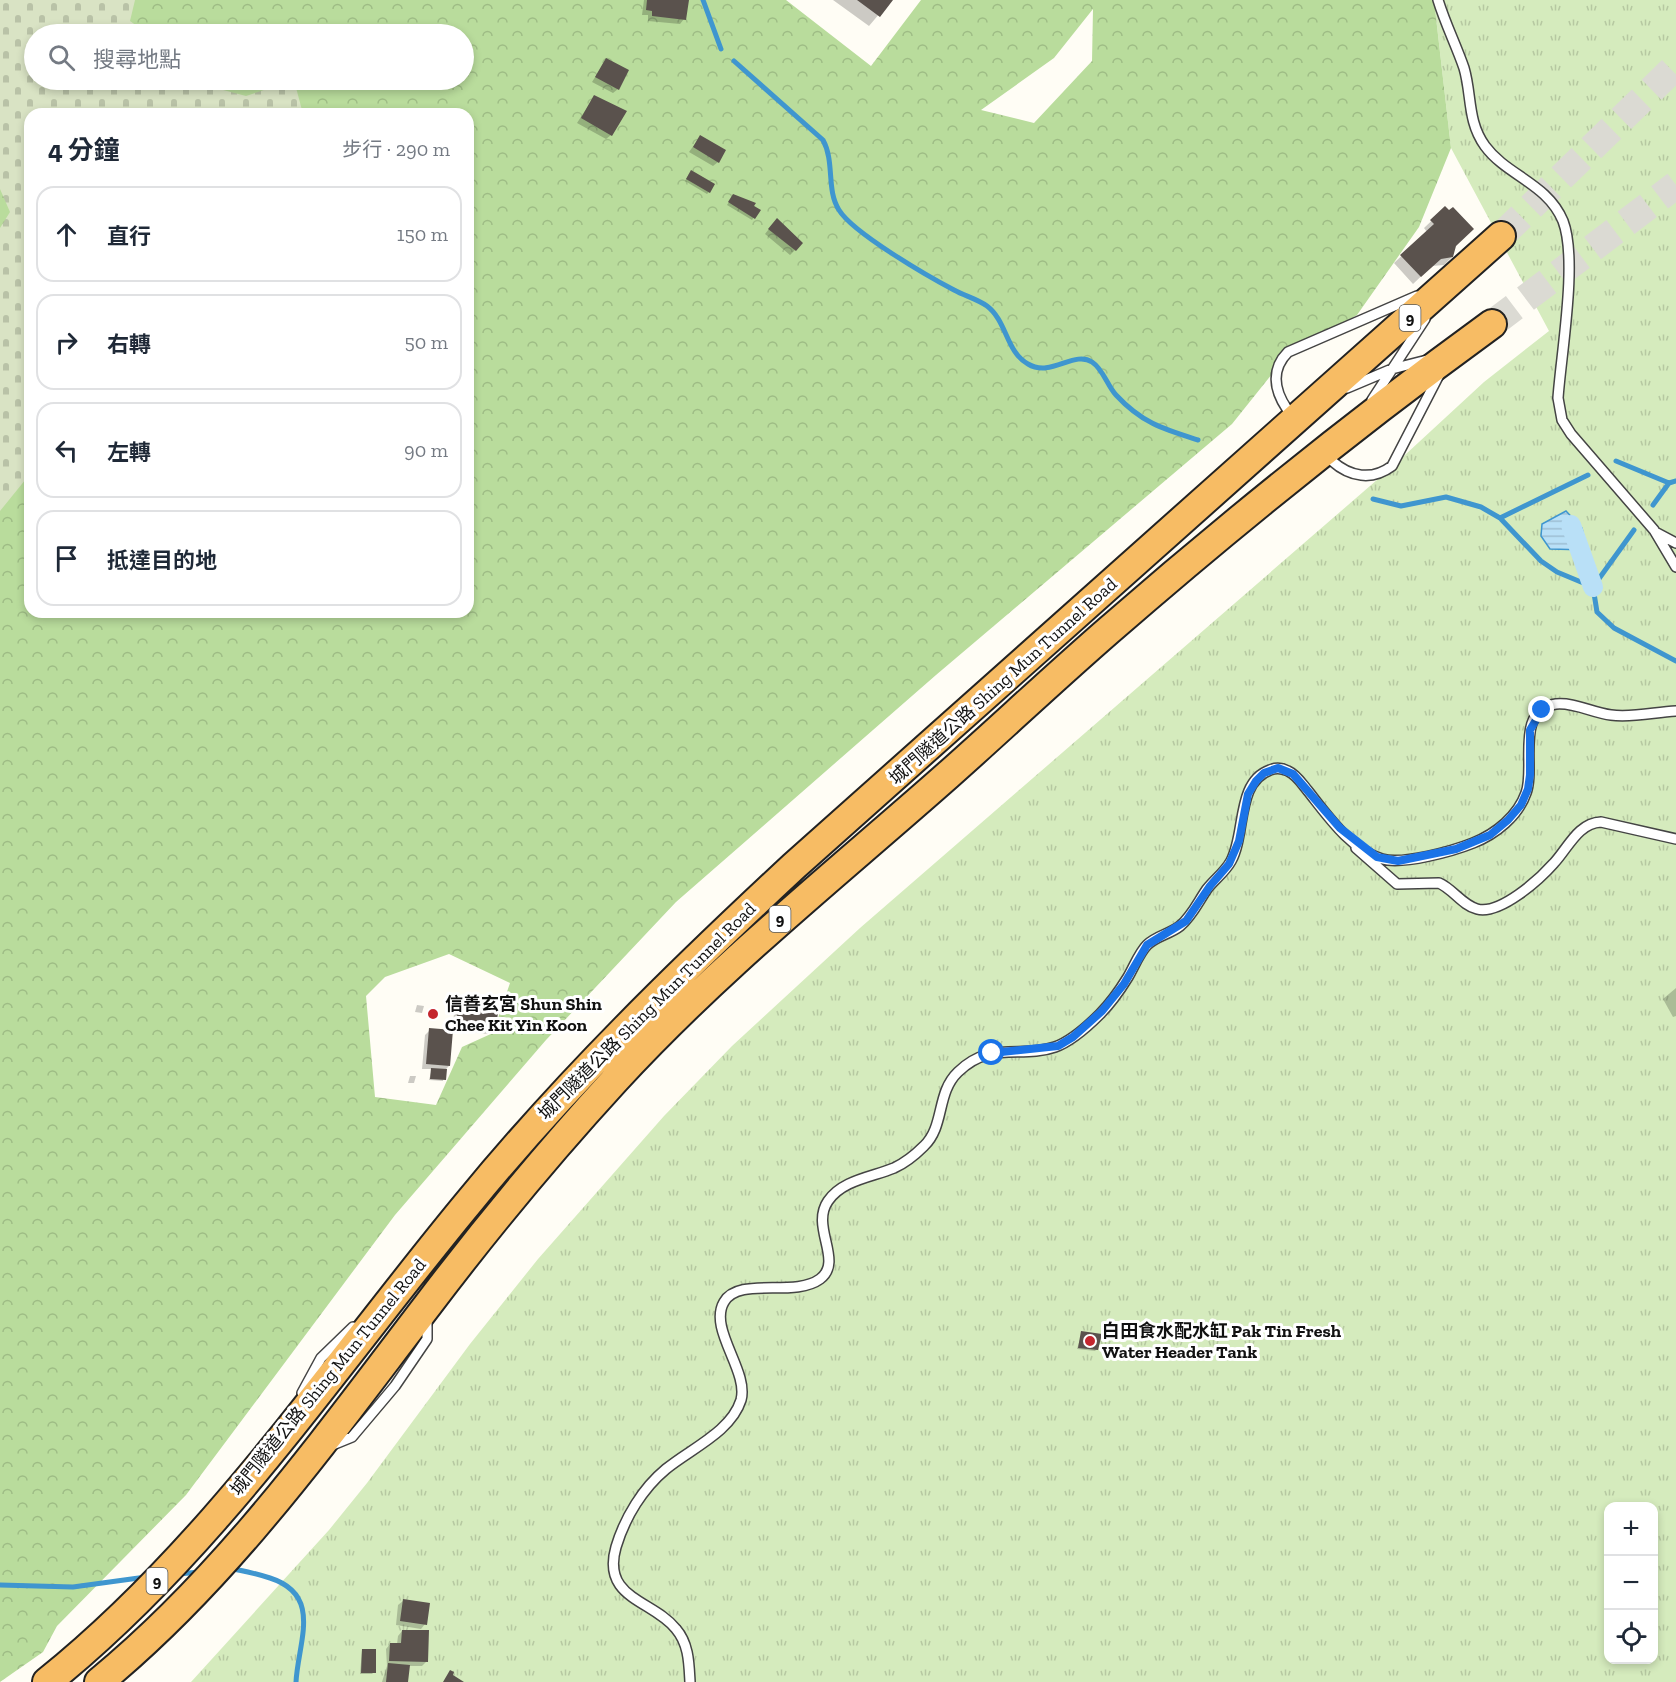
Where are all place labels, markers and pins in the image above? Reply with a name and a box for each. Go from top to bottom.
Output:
place label: 信善玄宮 Shun Shin Chee Kit Yin Koon [445,993,602,1036]
marker: 信善玄宮 Shun Shin Chee Kit Yin Koon [426,1007,440,1021]
place label: 白田食水配水缸 Pak Tin Fresh Water Header Tank [1102,1320,1342,1363]
marker: 白田食水配水缸 Pak Tin Fresh Water Header Tank [1083,1334,1097,1348]

